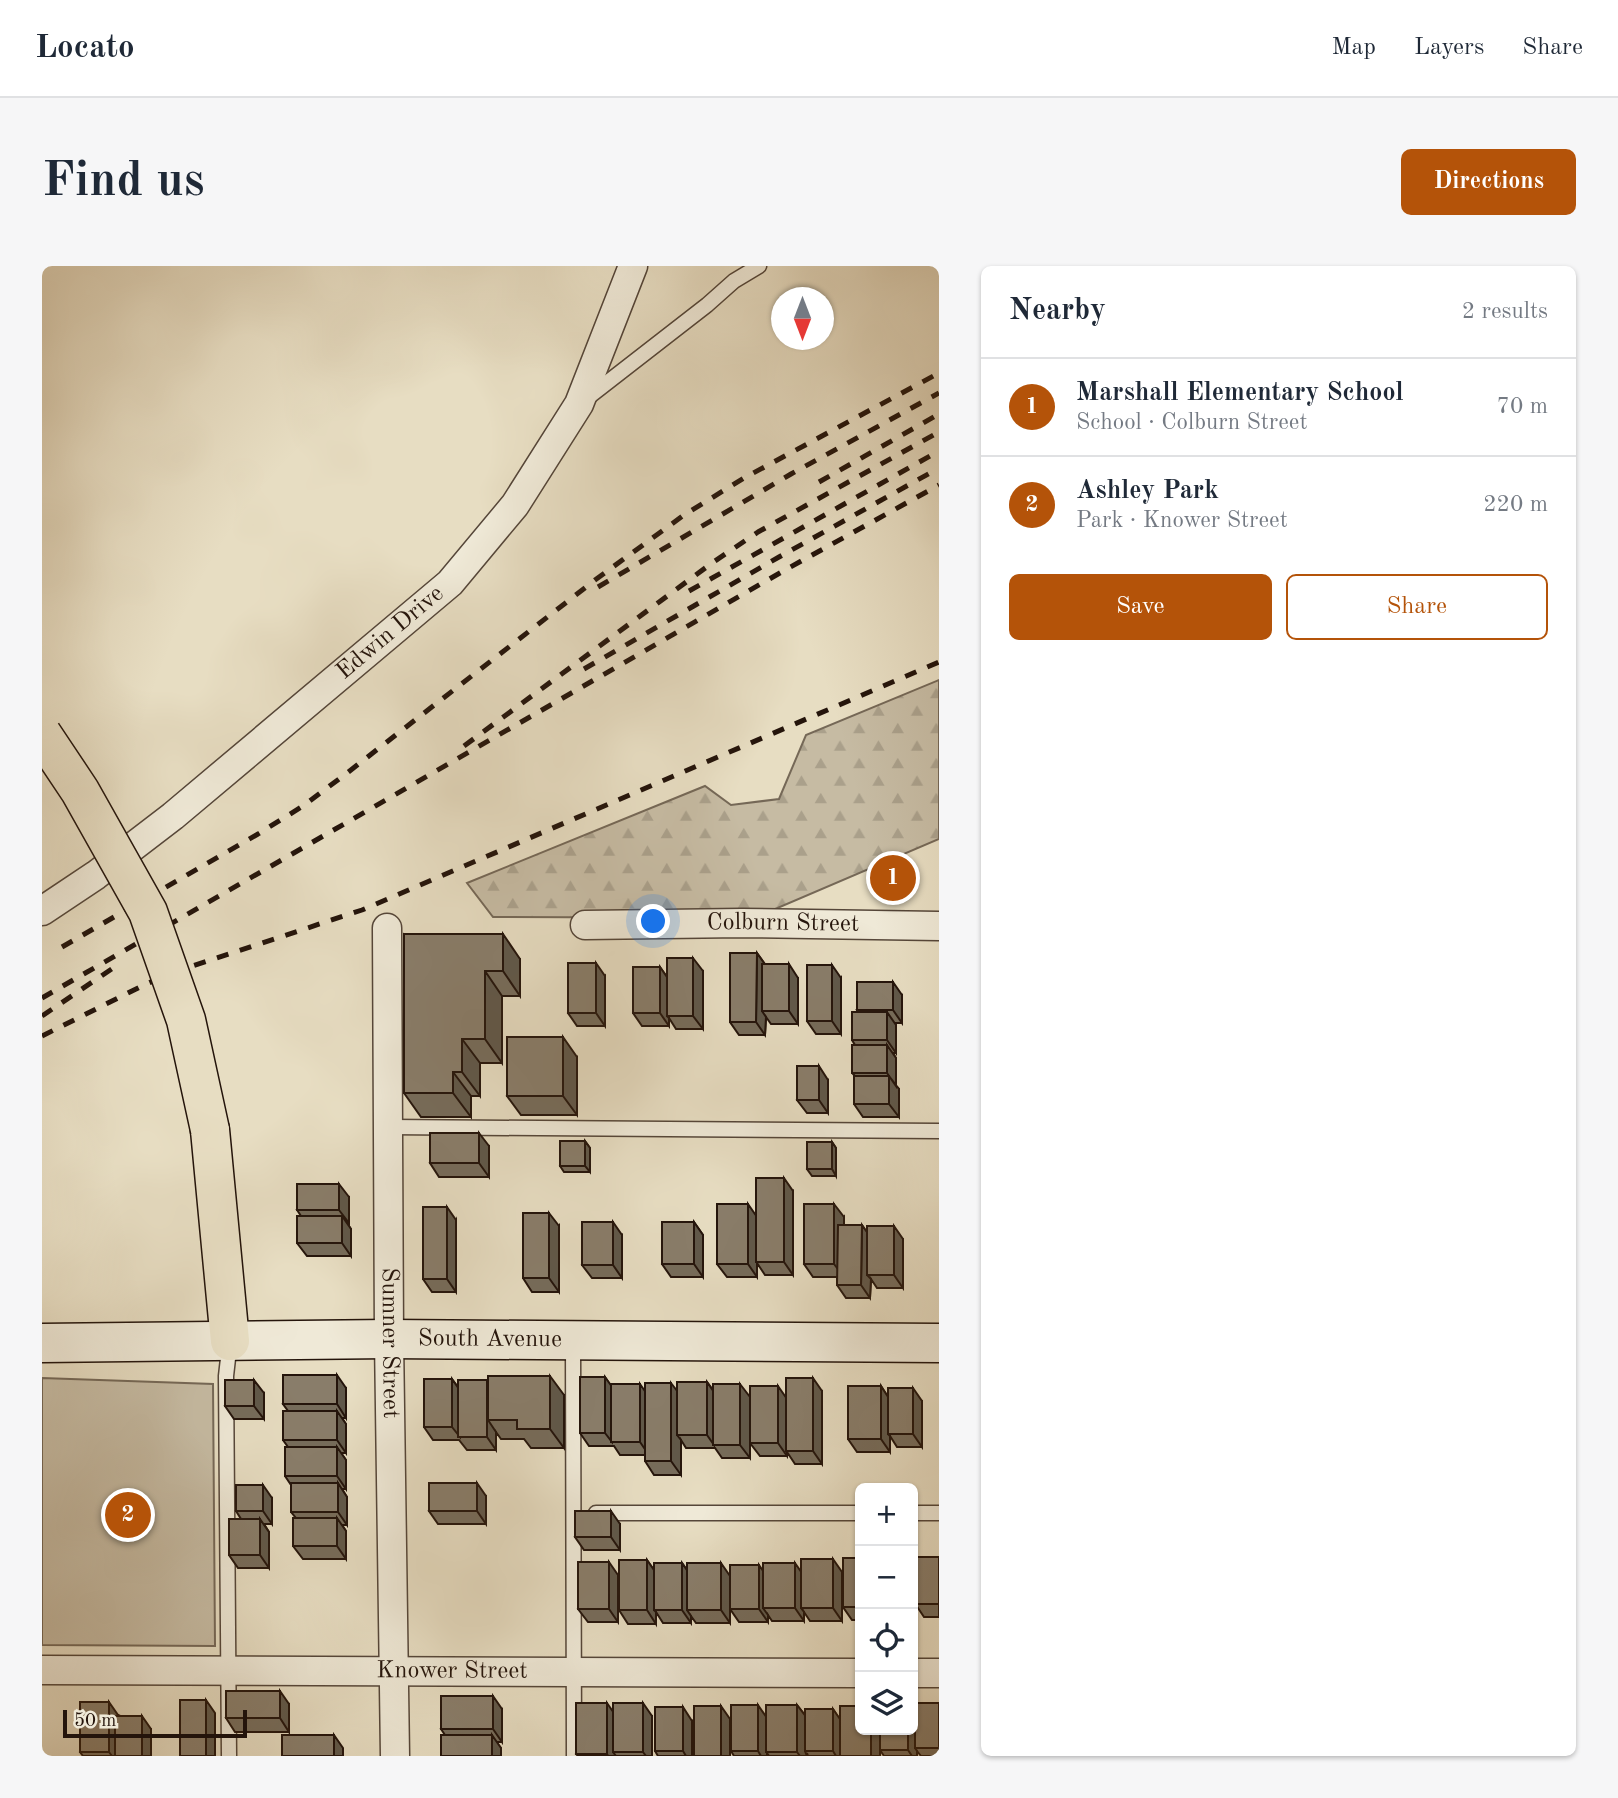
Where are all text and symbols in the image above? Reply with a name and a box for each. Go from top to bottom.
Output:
text: Locato [35,32,135,65]
text: Map [1332,36,1376,60]
text: Layers [1414,36,1484,60]
text: Share [1522,36,1583,60]
button: Directions [1401,149,1576,215]
text: Find us [42,158,205,207]
north arrow [771,287,834,350]
text: Nearby [1009,296,1106,326]
text: 2 results [1462,300,1548,323]
text: Marshall Elementary School [1076,380,1404,406]
text: 1 [1025,395,1039,418]
text: 70 m [1497,395,1548,418]
text: School · Colburn Street [1076,411,1307,434]
text: Ashley Park [1076,478,1219,504]
text: 2 [1025,493,1039,516]
text: 220 m [1483,493,1548,516]
text: Park · Knower Street [1076,509,1288,532]
button: Save [1009,574,1272,640]
button: Share [1286,574,1548,640]
street label: Edwin Drive [332,582,448,685]
pin: 1 [870,852,916,904]
your location [636,904,670,938]
street label: Colburn Street [706,911,860,937]
street label: Sumner Street [377,1267,402,1419]
street label: South Avenue [418,1327,562,1352]
map controls [855,1483,918,1735]
button: + [855,1483,918,1546]
pin: 2 [105,1489,151,1541]
button: − [855,1546,918,1609]
button: locate [855,1609,918,1672]
street label: Knower Street [376,1659,528,1684]
button: layers [855,1672,918,1735]
scale bar [63,1707,247,1739]
text: 50 m [74,1712,116,1731]

